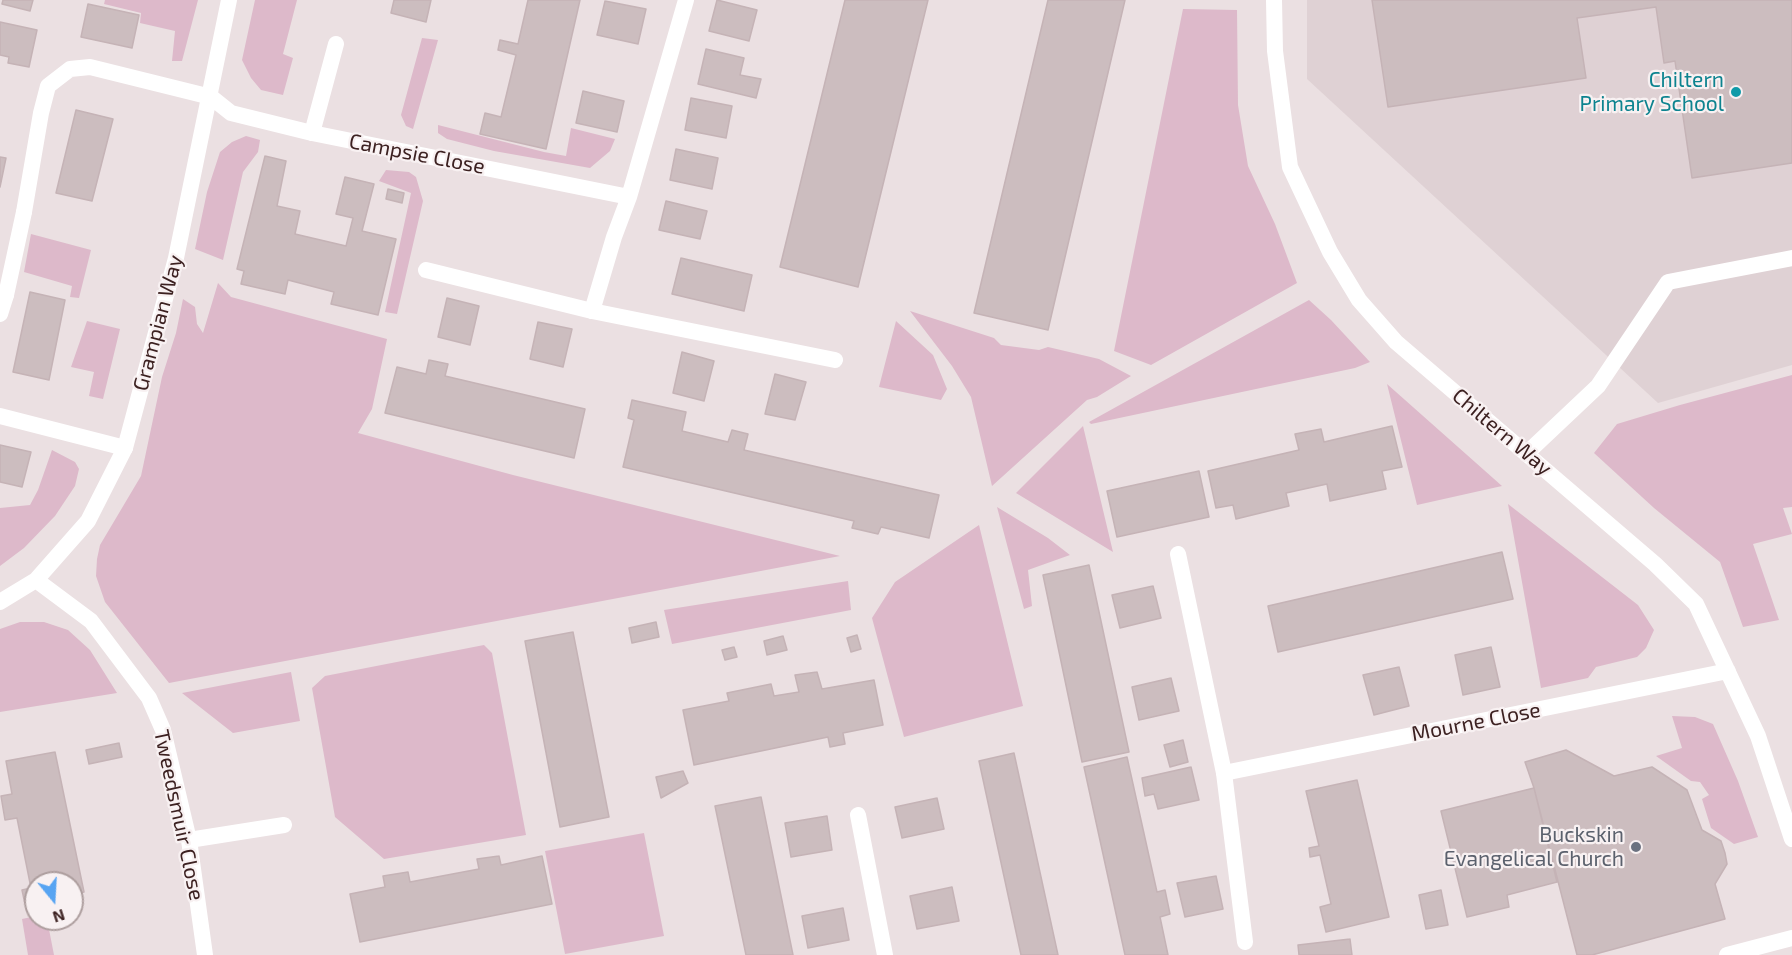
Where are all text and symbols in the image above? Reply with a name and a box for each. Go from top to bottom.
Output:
place label: Chiltern Primary School [1579,67,1724,117]
marker: Chiltern Primary School [1729,85,1743,99]
street label: Campsie Close [347,128,487,180]
street label: Grampian Way [128,252,188,394]
street label: Chiltern Way [1447,383,1557,481]
street label: Mourne Close [1409,697,1543,747]
street label: Tweedsmuir Close [149,727,209,903]
place label: Buckskin Evangelical Church [1444,822,1624,872]
marker: Buckskin Evangelical Church [1629,840,1643,854]
north arrow [24,871,84,931]
text: N [51,906,68,928]

